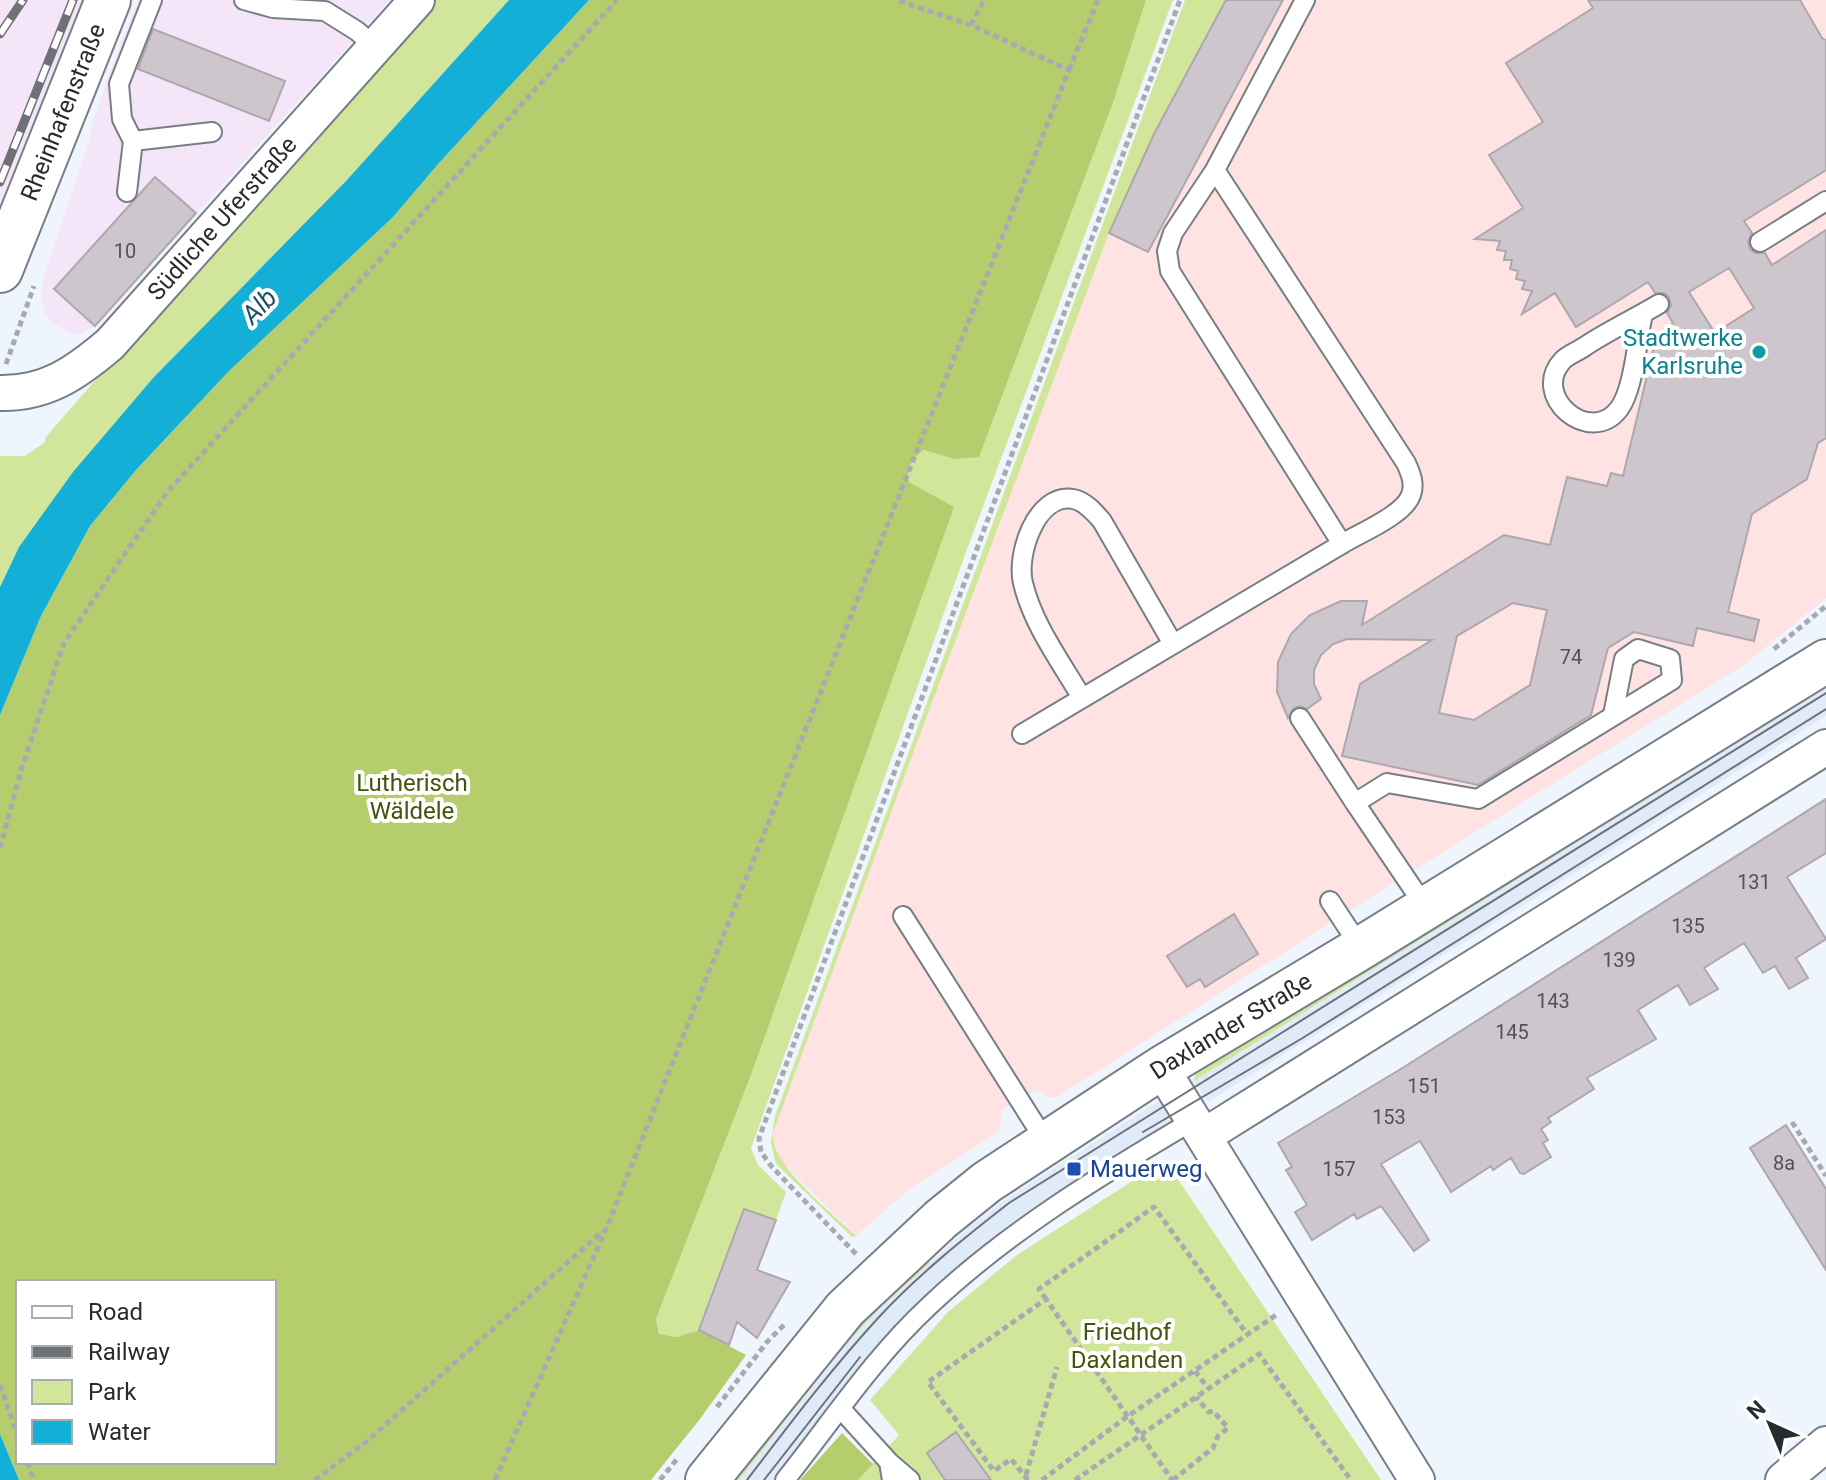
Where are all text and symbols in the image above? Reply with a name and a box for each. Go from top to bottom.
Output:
street label: Rheinhafenstraße [15,20,111,205]
street label: Südliche Uferstraße [142,131,302,306]
house number: 10 [114,239,136,263]
water label: Alb [234,282,283,331]
place label: Stadtwerke Karlsruhe [1623,324,1743,380]
marker: Stadtwerke Karlsruhe [1750,343,1768,361]
house number: 74 [1560,645,1582,669]
park label: Lutherisch Wäldele [356,769,468,825]
house number: 131 [1737,870,1771,894]
house number: 135 [1671,914,1705,938]
house number: 139 [1602,948,1636,972]
street label: Daxlander Straße [1145,967,1317,1085]
house number: 143 [1536,989,1570,1013]
house number: 145 [1495,1020,1529,1044]
house number: 151 [1407,1074,1441,1098]
house number: 153 [1372,1105,1406,1129]
house number: 8a [1773,1151,1795,1175]
place label: Mauerweg [1090,1155,1203,1183]
house number: 157 [1322,1157,1356,1181]
marker: Mauerweg [1065,1160,1083,1178]
legend [16,1280,276,1464]
text: Road [88,1298,143,1326]
park label: Friedhof Daxlanden [1071,1318,1183,1374]
text: Railway [88,1338,170,1366]
text: Park [88,1378,137,1406]
north arrow [1730,1384,1810,1464]
text: N [1742,1396,1771,1424]
text: Water [88,1418,151,1446]

